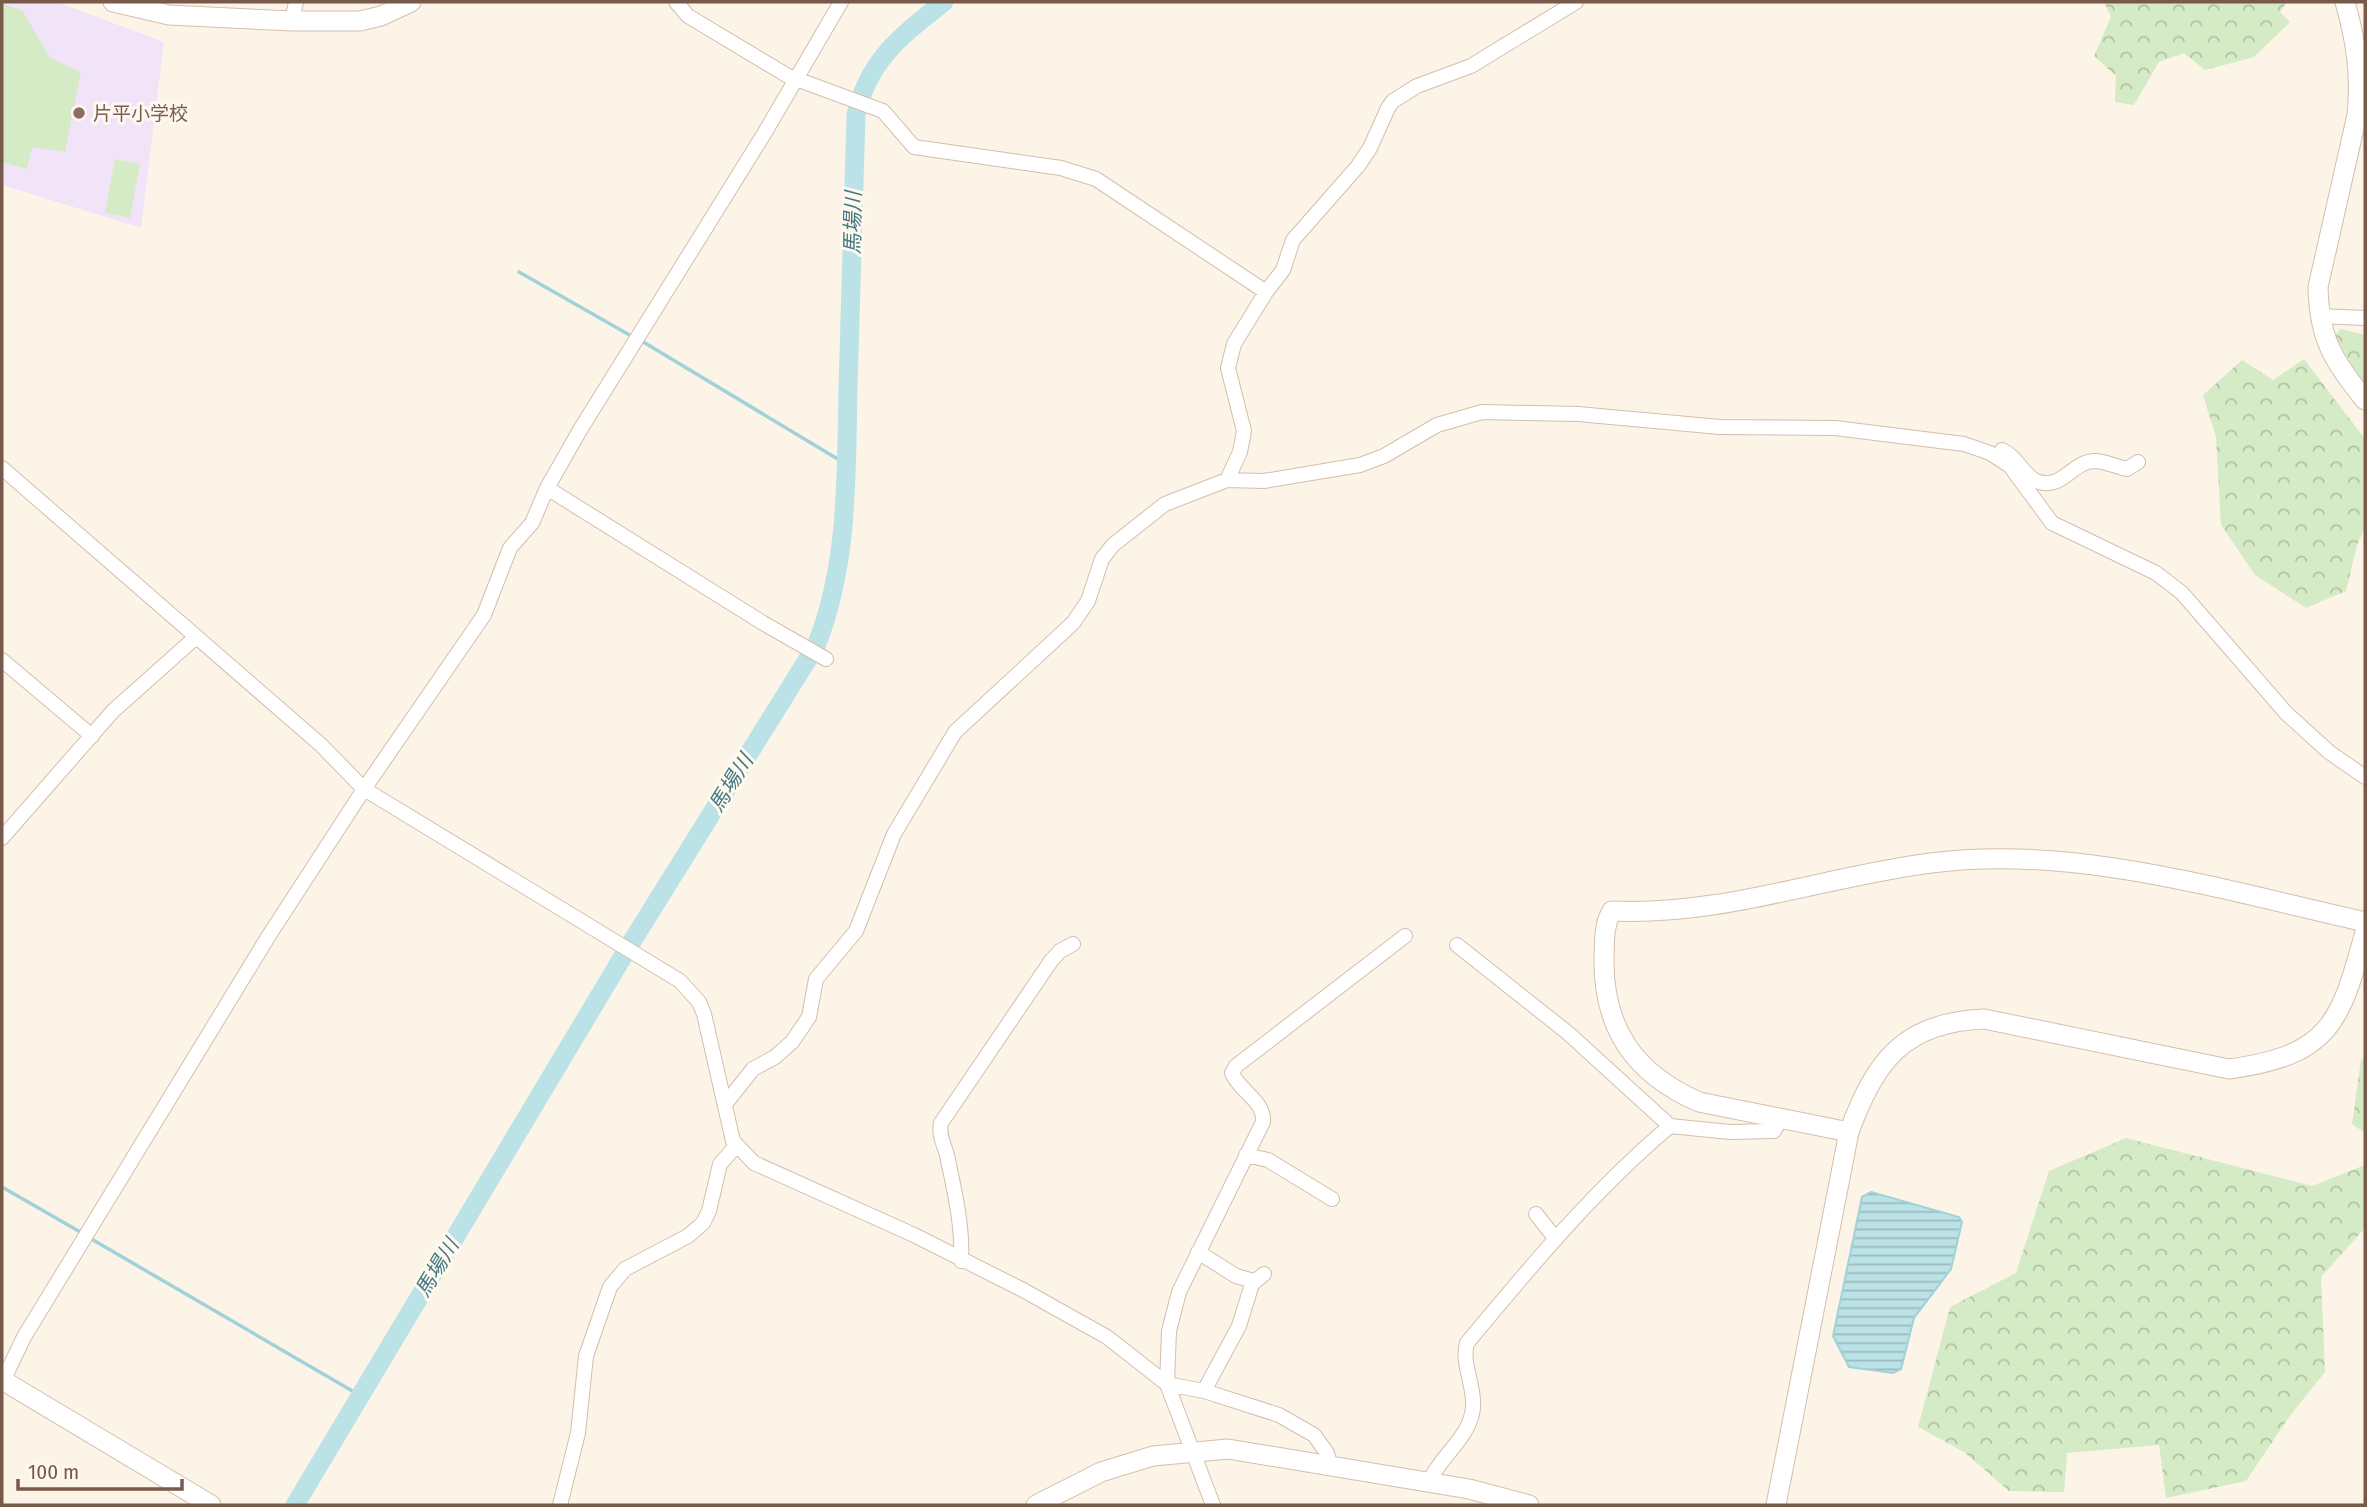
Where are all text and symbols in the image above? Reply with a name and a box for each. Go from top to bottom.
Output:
place label: 片平小学校 [93,102,188,125]
marker: 片平小学校 [71,105,87,121]
water label: 馬場川 [839,189,867,255]
water label: 馬場川 [703,748,760,817]
water label: 馬場川 [410,1233,465,1302]
scale bar [18,1448,182,1492]
text: 100 m [28,1459,79,1485]

